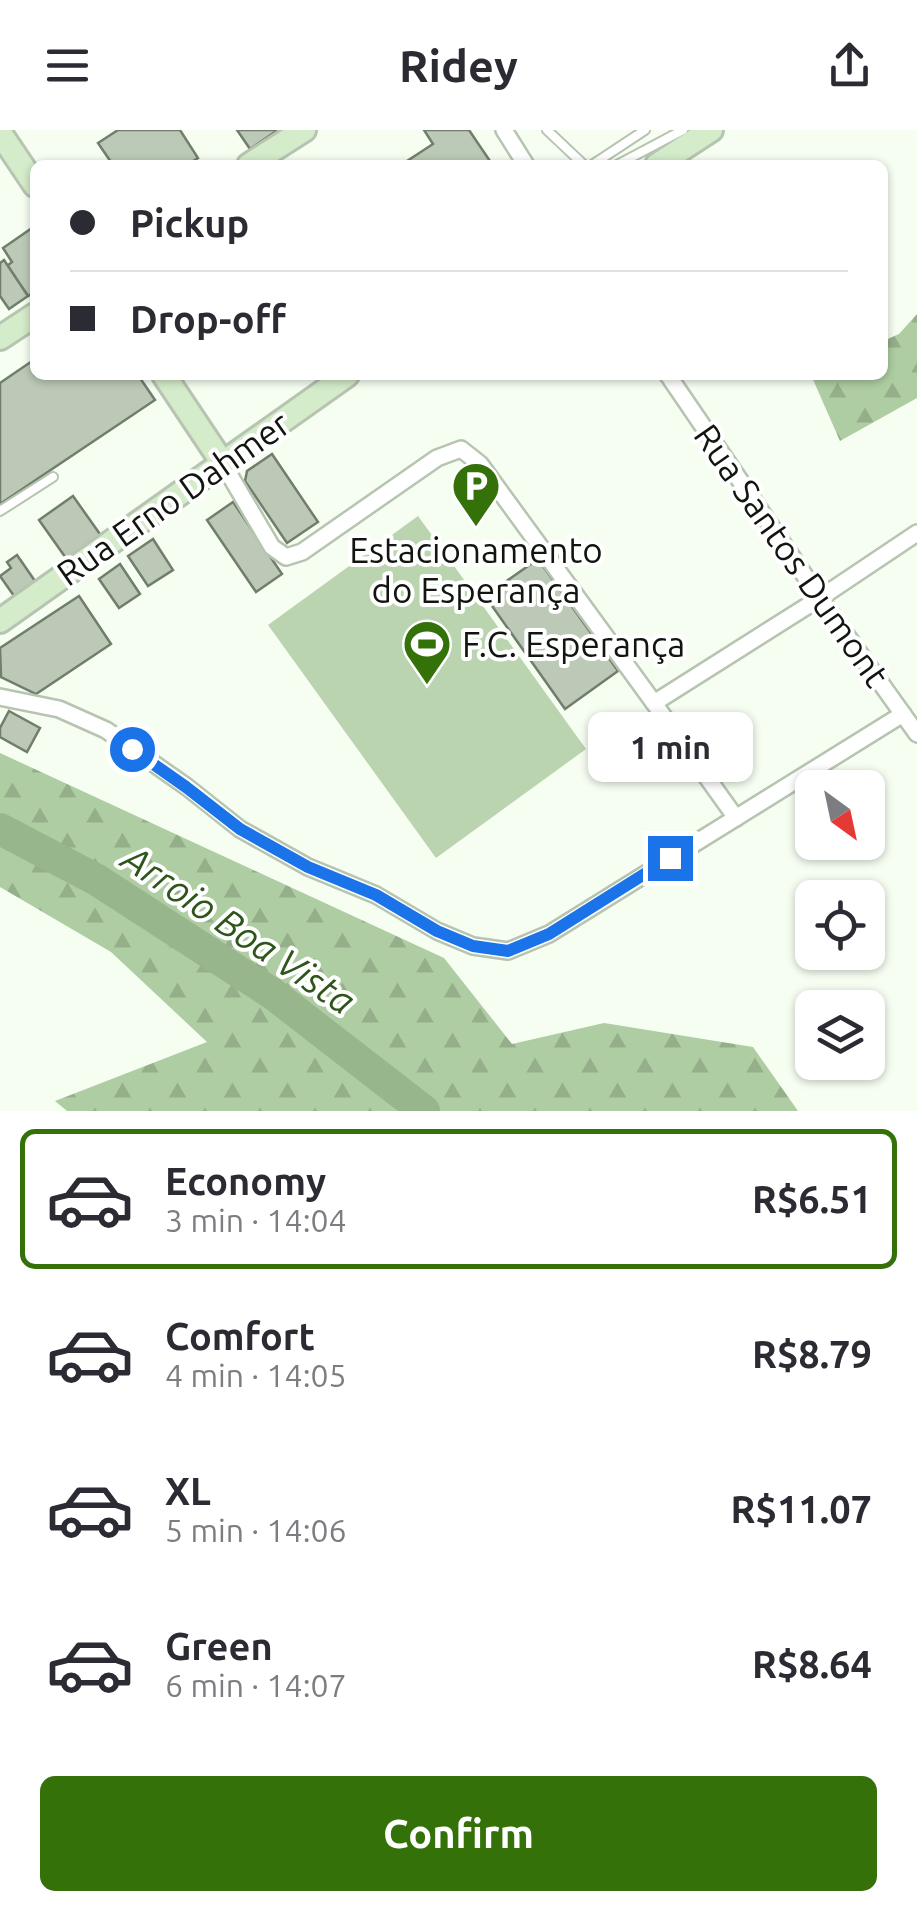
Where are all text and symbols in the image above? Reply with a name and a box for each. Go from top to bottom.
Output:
icon: menu [40,38,95,93]
icon: share [822,38,877,93]
text: Ridey [399,40,518,91]
text: Pickup [130,202,249,244]
text: Drop-off [130,298,286,340]
street label: Rua Erno Dahmer [49,403,297,593]
street label: Rua Santos Dumont [687,416,898,694]
parking icon: Estacionamento do Esperança [450,460,502,528]
place label: Estacionamento do Esperança [349,530,603,610]
sports icon: F.C. Esperança [401,618,453,686]
place label: F.C. Esperança [462,624,685,664]
callout: 1 min [588,713,752,783]
route start [110,727,155,772]
text: 1 min [630,729,711,765]
north arrow [795,770,885,860]
map controls [795,770,885,1080]
water label: Arroio Boa Vista [114,835,363,1022]
route end [648,836,693,881]
button: locate [795,880,885,970]
button: layers [795,990,885,1080]
icon: car [45,1154,135,1244]
text: Economy [165,1160,326,1202]
text: R$6.51 [752,1178,872,1220]
text: 3 min · 14:04 [165,1202,347,1238]
icon: car [45,1309,135,1399]
text: Comfort [165,1315,315,1357]
text: R$8.79 [752,1333,872,1375]
text: 4 min · 14:05 [165,1357,347,1393]
icon: car [45,1464,135,1554]
text: XL [165,1470,211,1512]
text: R$11.07 [731,1488,872,1530]
text: 5 min · 14:06 [165,1512,347,1548]
icon: car [45,1619,135,1709]
text: Green [165,1625,273,1667]
text: R$8.64 [752,1643,872,1685]
text: 6 min · 14:07 [165,1667,347,1703]
button: Confirm [40,1776,877,1891]

